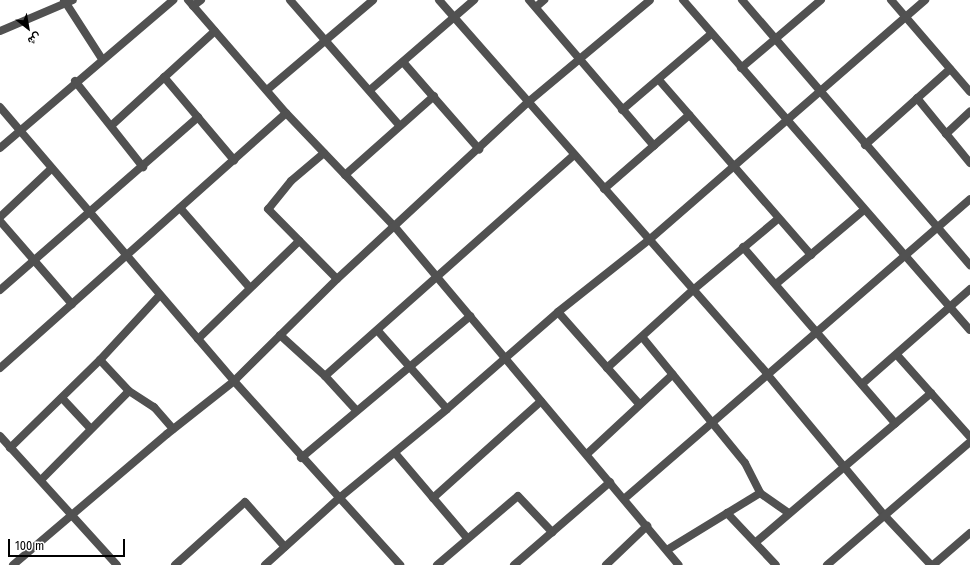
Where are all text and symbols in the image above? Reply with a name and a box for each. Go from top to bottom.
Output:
north arrow [8,8,48,48]
text: ش [25,30,43,48]
scale bar [10,531,127,557]
text: 100 m [15,539,44,553]

